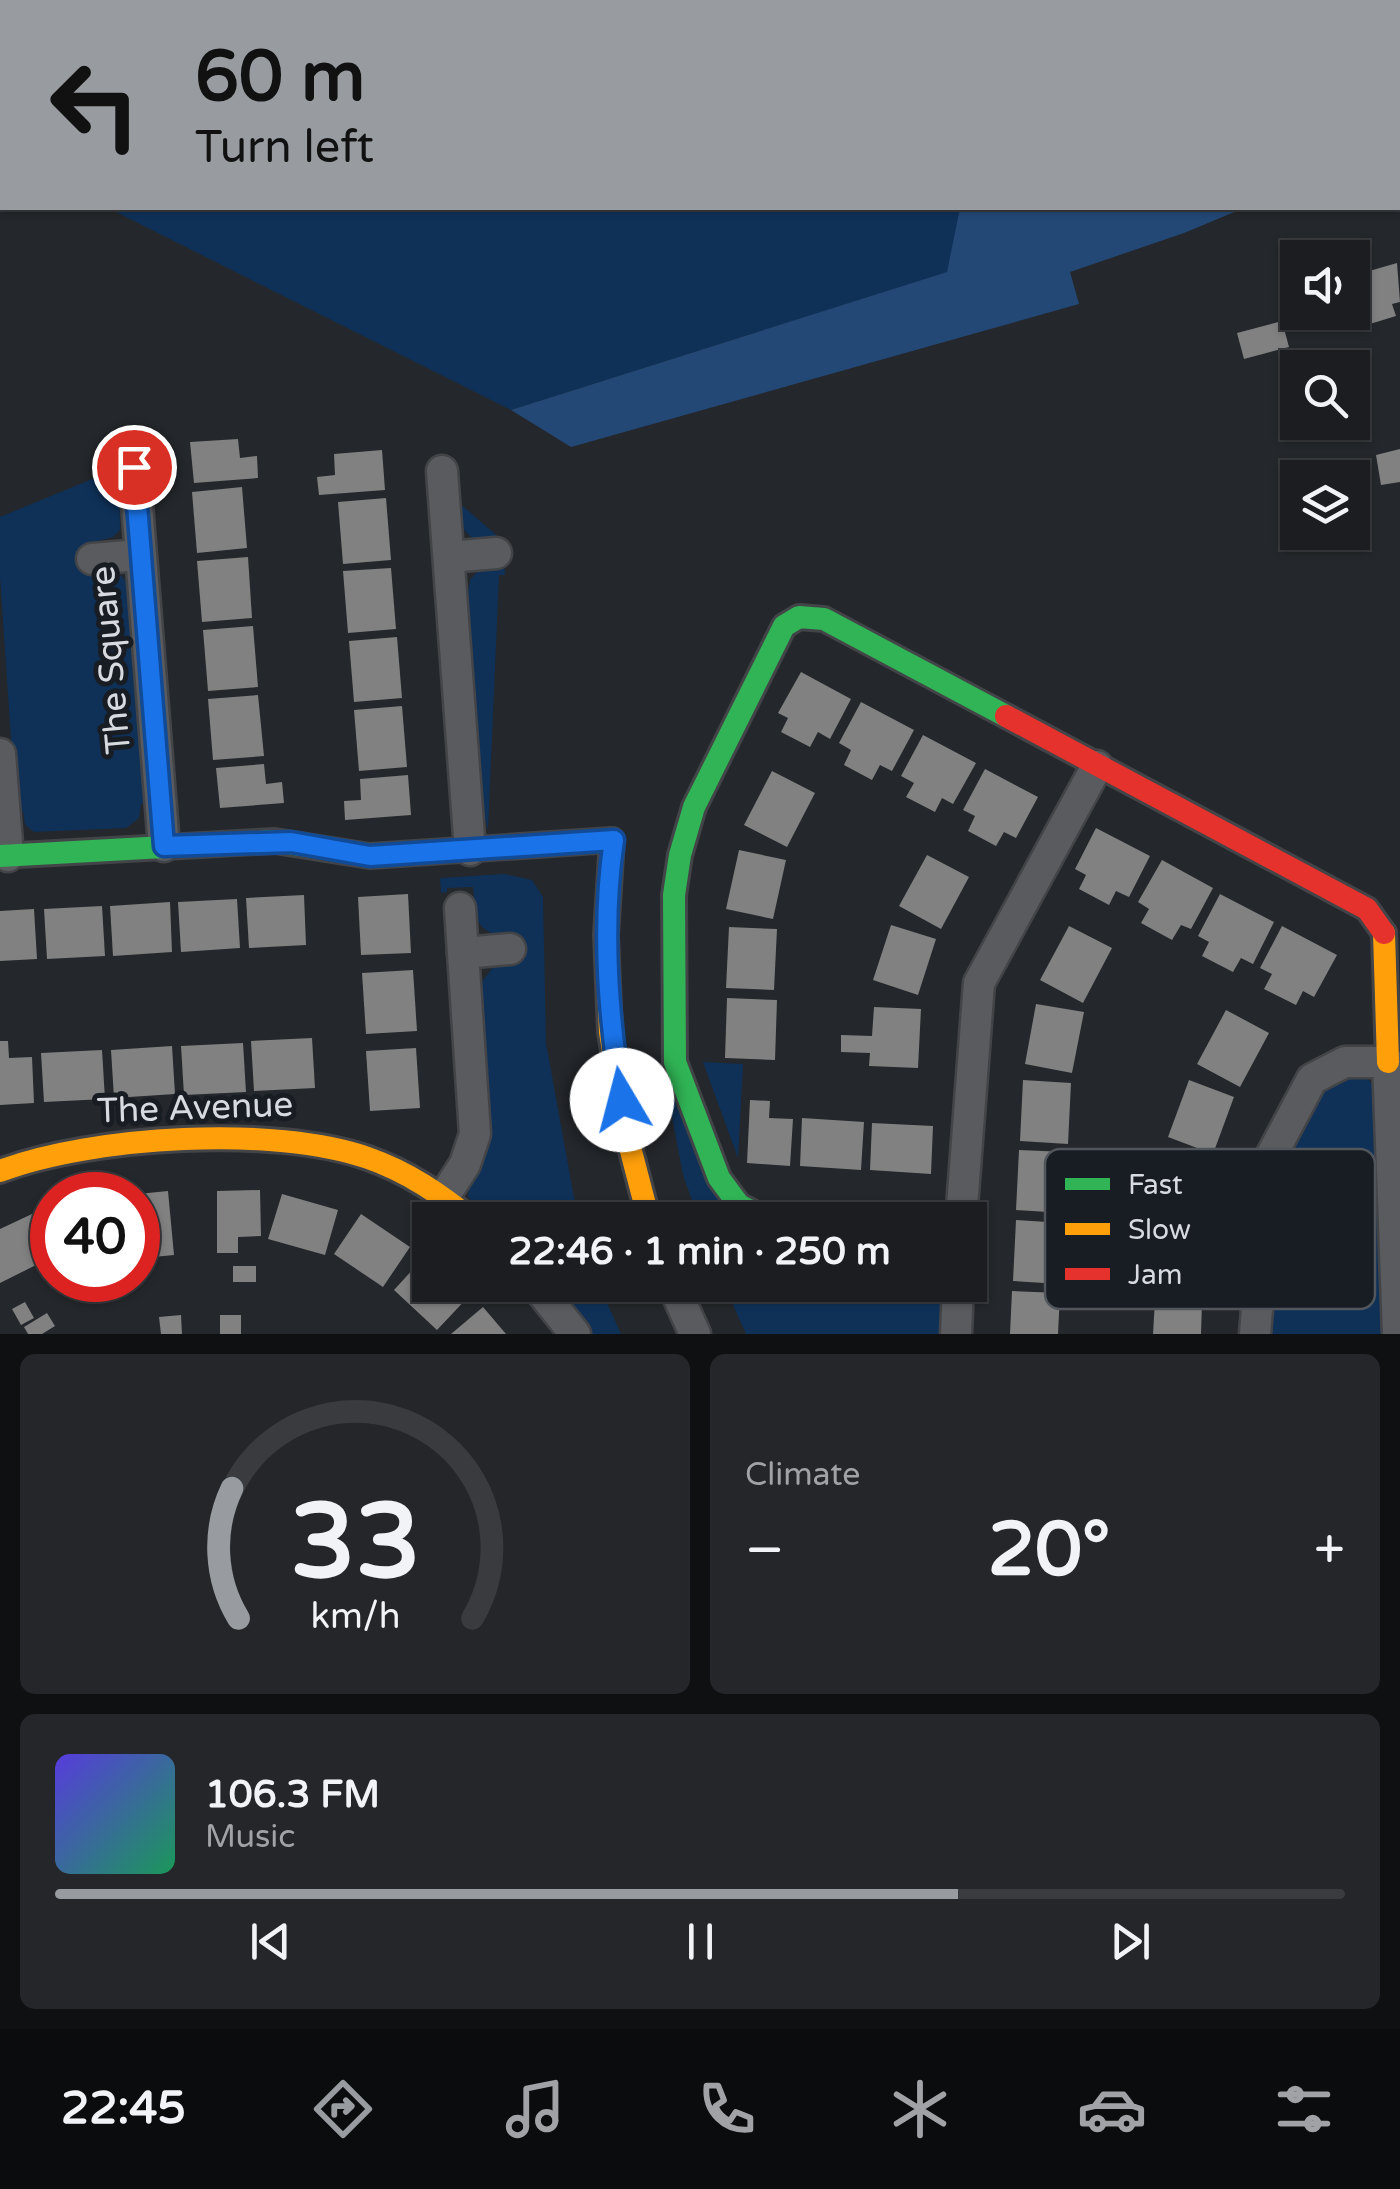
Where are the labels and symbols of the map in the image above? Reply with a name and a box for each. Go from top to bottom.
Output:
pin [92,425,177,510]
street label: The Square [82,564,140,756]
position arrow [570,1048,674,1152]
street label: The Avenue [96,1084,294,1132]
legend [1045,1149,1375,1309]
text: Fast [1128,1168,1183,1202]
speed limit sign: 40 [30,1172,160,1302]
text: Slow [1128,1213,1191,1247]
text: Jam [1128,1258,1183,1292]

